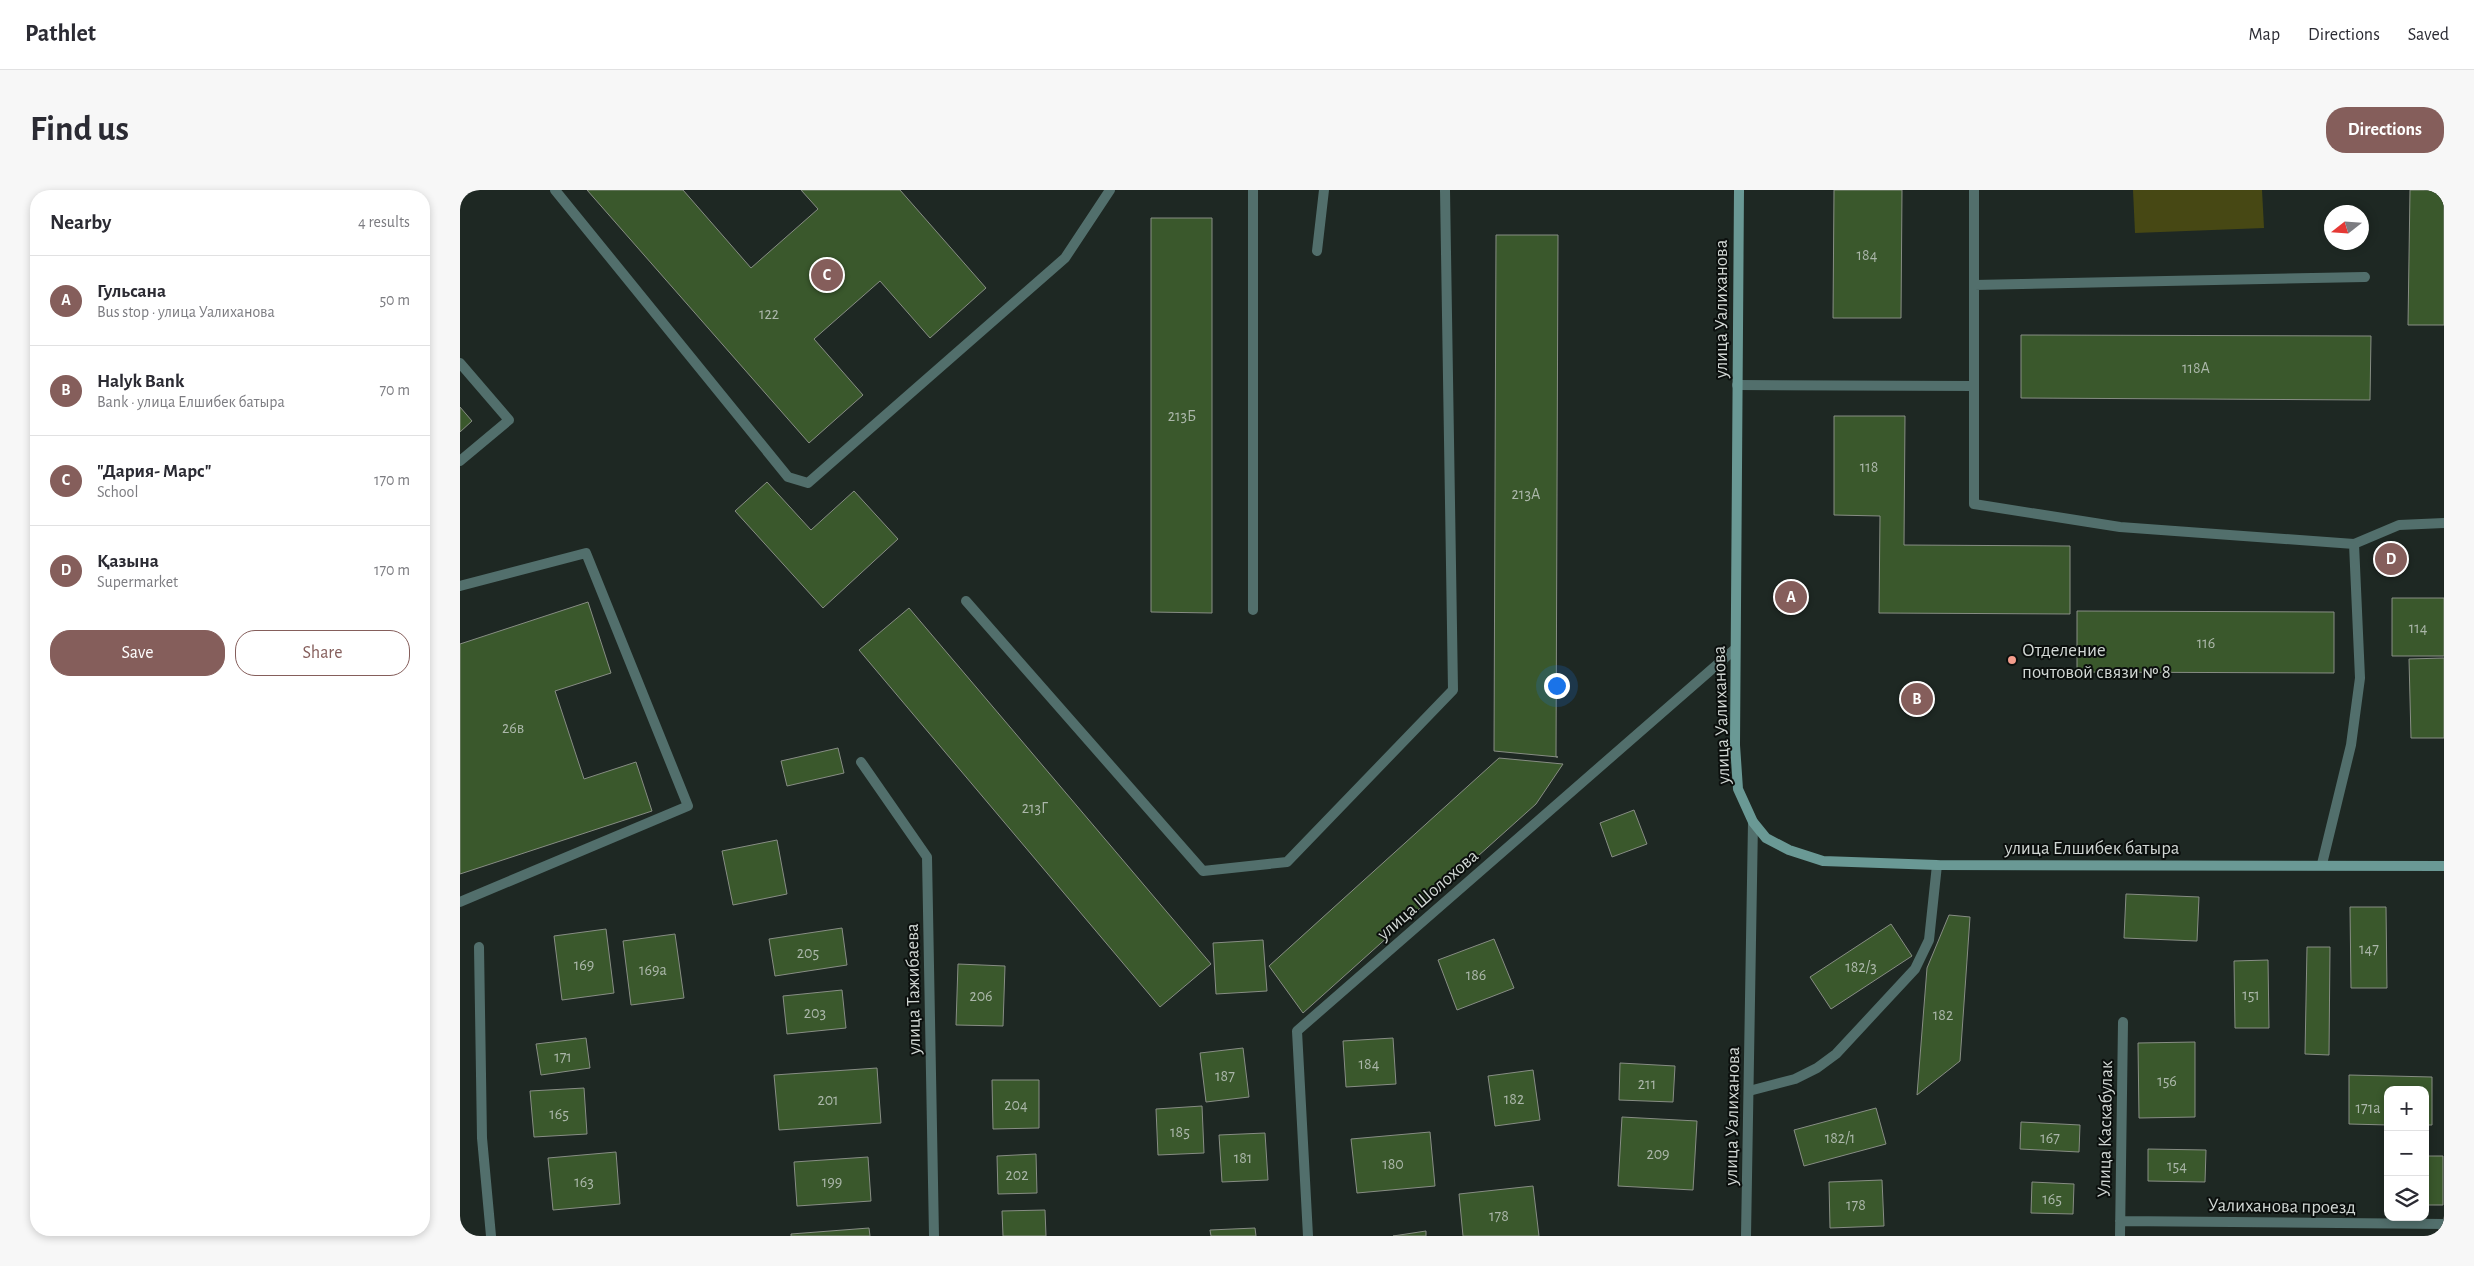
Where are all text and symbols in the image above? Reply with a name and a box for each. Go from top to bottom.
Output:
text: Pathlet [25,22,96,46]
text: Map [2249,26,2280,44]
text: Directions [2308,26,2380,44]
text: Saved [2408,26,2449,44]
button: Directions [2326,107,2444,153]
text: Find us [30,112,129,147]
north arrow [2324,205,2369,250]
text: Nearby [50,212,111,233]
text: 4 results [358,214,410,230]
street label: улица Уалиханова [1712,239,1731,379]
house number: 184 [1857,247,1878,263]
pin: C [811,256,843,294]
text: Гульсана [97,282,166,301]
text: A [61,292,71,308]
text: 50 m [379,292,410,308]
text: Bus stop · улица Уалиханова [97,304,275,320]
house number: 122 [759,306,779,322]
house number: 118А [2182,360,2211,376]
text: Halyk Bank [97,372,184,391]
text: B [61,382,71,398]
text: 70 m [379,382,410,398]
text: Bank · улица Елшибек батыра [97,394,285,410]
house number: 213Б [1168,408,1196,424]
house number: 118 [1860,459,1878,475]
text: "Дария- Марс" [97,462,211,481]
text: C [62,472,70,488]
text: 170 m [374,472,410,488]
text: School [97,484,138,500]
house number: 213А [1512,486,1541,502]
pin: D [2375,540,2407,578]
text: Қазына [97,552,159,571]
text: D [61,562,71,578]
text: 170 m [374,562,410,578]
text: Supermarket [97,574,178,590]
pin: A [1775,578,1807,616]
house number: 114 [2409,620,2428,636]
button: Save [50,630,225,676]
button: Share [235,630,410,676]
house number: 116 [2197,635,2215,651]
place label: Отделение почтовой связи № 8 [2022,641,2171,682]
street label: улица Уалиханова [1710,645,1733,786]
marker: Отделение почтовой связи № 8 [2006,654,2018,666]
your location [1544,673,1570,699]
pin: B [1901,680,1933,718]
house number: 26в [502,720,524,736]
house number: 213Г [1022,800,1049,816]
street label: улица Елшибек батыра [2003,839,2180,858]
street label: улица Шолохова [1373,846,1482,945]
street label: улица Тажибаева [903,923,924,1056]
house number: 147 [2359,941,2379,957]
house number: 205 [797,945,819,961]
house number: 169 [574,957,594,973]
house number: 182/3 [1845,959,1877,975]
house number: 169а [639,962,667,978]
house number: 186 [1466,967,1486,983]
house number: 151 [2242,987,2260,1003]
house number: 206 [969,988,993,1004]
house number: 203 [804,1005,826,1021]
house number: 182 [1933,1007,1953,1023]
street label: улица Уалиханова [1722,1046,1743,1187]
house number: 171 [554,1049,572,1065]
house number: 184 [1359,1056,1380,1072]
street label: Улица Каскабулак [2095,1060,2116,1198]
house number: 187 [1215,1068,1235,1084]
house number: 156 [2157,1073,2177,1089]
house number: 211 [1638,1076,1656,1092]
map controls [2384,1086,2429,1221]
button: + [2384,1086,2429,1131]
house number: 182 [1504,1091,1524,1107]
house number: 201 [817,1092,839,1108]
house number: 204 [1004,1097,1028,1113]
house number: 171а [2356,1100,2381,1116]
house number: 165 [549,1106,569,1122]
house number: 185 [1170,1124,1190,1140]
house number: 182/1 [1825,1130,1855,1146]
house number: 167 [2040,1130,2060,1146]
button: − [2384,1131,2429,1176]
house number: 209 [1646,1146,1670,1162]
house number: 181 [1234,1150,1252,1166]
house number: 180 [1382,1156,1404,1172]
house number: 154 [2167,1158,2187,1174]
house number: 202 [1005,1167,1029,1183]
house number: 163 [574,1174,594,1190]
house number: 199 [822,1174,842,1190]
button: layers [2384,1176,2429,1221]
house number: 165 [2042,1191,2062,1207]
street label: Уалиханова проезд [2208,1196,2356,1217]
house number: 178 [1846,1197,1866,1213]
house number: 178 [1489,1208,1509,1224]

